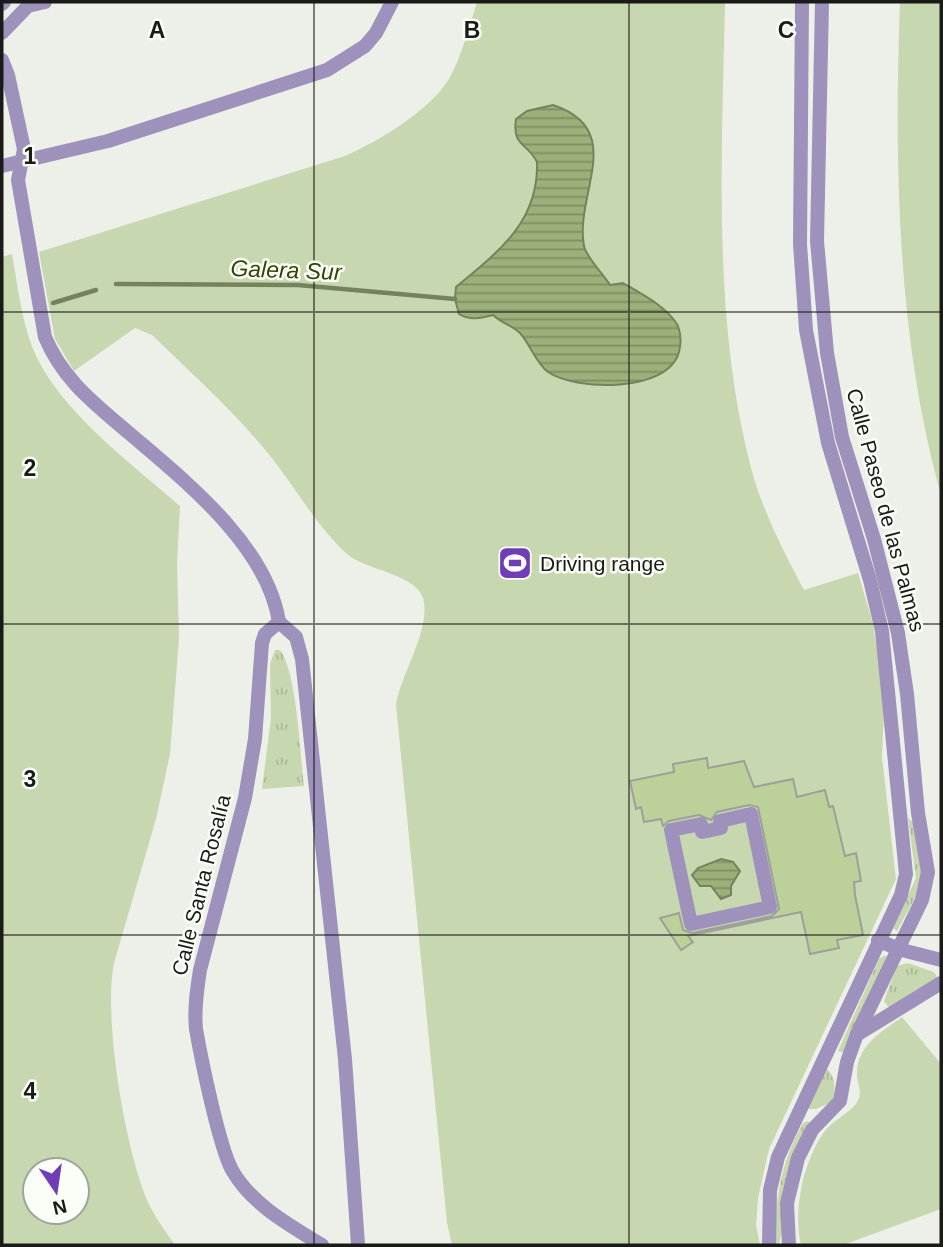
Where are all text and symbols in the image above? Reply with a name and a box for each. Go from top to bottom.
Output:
text: A [149,17,165,43]
text: B [464,17,480,43]
text: C [778,17,794,43]
text: 1 [24,143,37,169]
water label: Galera Sur [230,255,343,285]
street label: Calle Paseo de las Palmas [842,386,930,634]
text: 2 [24,455,36,481]
sports icon: Driving range [496,544,534,582]
place label: Driving range [540,552,665,575]
text: 3 [24,766,36,792]
street label: Calle Santa Rosalía [167,792,235,978]
text: 4 [24,1078,37,1104]
north arrow [21,1156,91,1226]
text: N [51,1195,69,1219]

